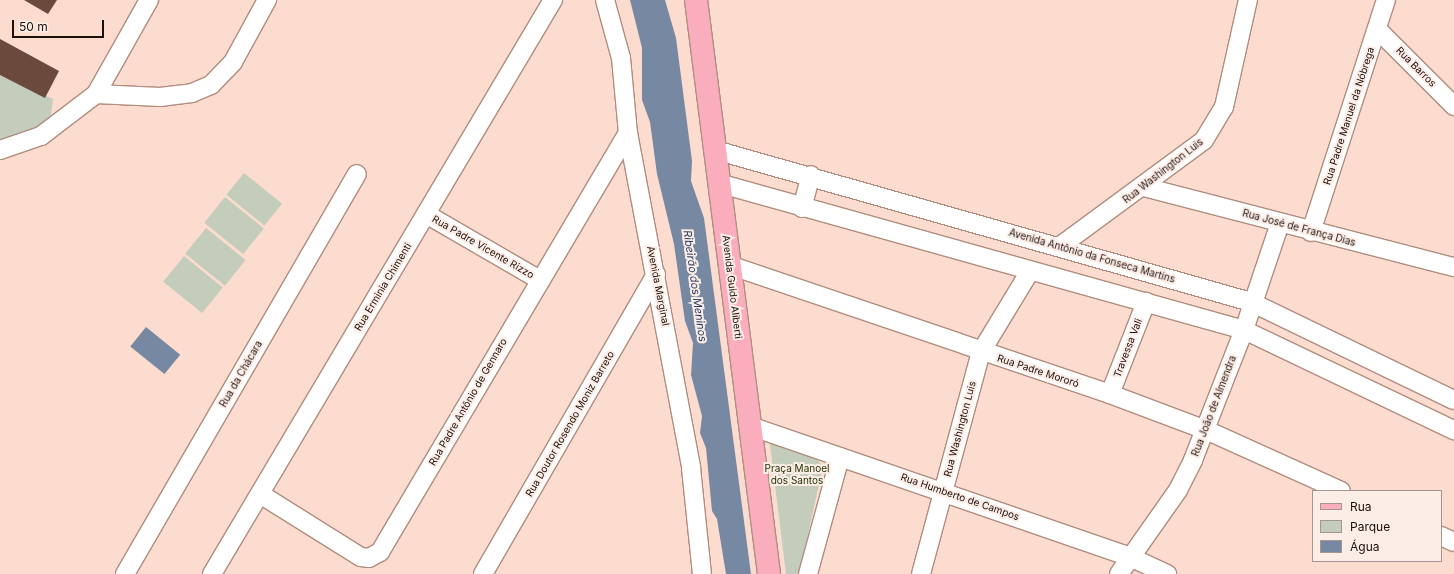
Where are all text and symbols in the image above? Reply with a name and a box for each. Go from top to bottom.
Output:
scale bar [14,12,106,38]
text: 50 m [19,19,48,34]
street label: Rua Barros [1393,44,1439,90]
street label: Rua Padre Manuel da Nóbrega [1321,46,1377,186]
street label: Rua Washington Luis [1120,136,1206,206]
street label: Rua José de França Dias [1241,207,1357,249]
street label: Rua Padre Vicente Rizzo [430,213,536,281]
street label: Avenida Antônio da Fonseca Martins [1008,226,1176,286]
water label: Ribeirão dos Meninos [681,229,709,343]
street label: Avenida Guido Aliberti [720,234,744,340]
street label: Rua Erminia Chimenti [352,241,414,333]
street label: Avenida Marginal [644,245,672,327]
street label: Travessa Vali [1111,317,1145,379]
street label: Rua Padre Antônio de Gennaro [426,336,510,468]
street label: Rua da Chácara [217,339,265,409]
street label: Rua Doutor Rosendo Moniz Barreto [523,349,617,499]
street label: Rua Padre Mororó [996,352,1080,390]
street label: Rua João de Almendra [1189,354,1239,458]
street label: Rua Washington Luis [941,380,979,478]
park label: Praça Manoel dos Santos [765,462,829,486]
street label: Rua Humberto de Campos [899,471,1021,523]
legend [1312,490,1442,562]
text: Rua [1350,499,1372,514]
text: Parque [1350,519,1390,534]
text: Água [1350,539,1379,554]

